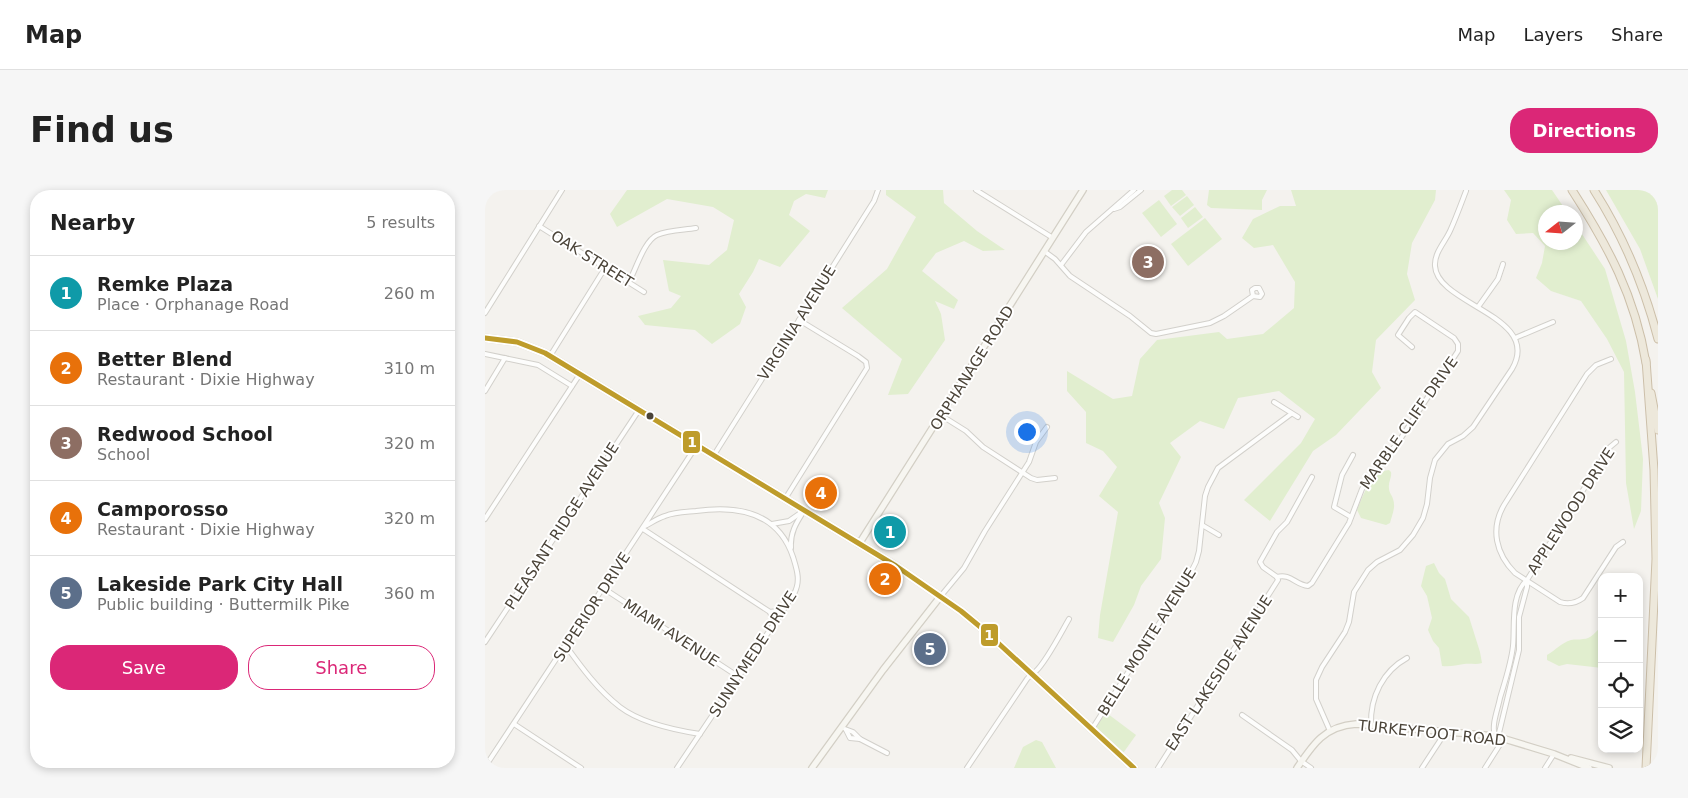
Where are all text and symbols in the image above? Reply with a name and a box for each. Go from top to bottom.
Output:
text: Map [25,21,82,49]
text: Map [1457,24,1495,45]
text: Layers [1523,24,1583,45]
text: Share [1611,24,1663,45]
button: Directions [1510,108,1658,153]
text: Find us [30,110,174,150]
north arrow [1538,205,1583,250]
text: Nearby [50,211,135,235]
text: 5 results [366,213,435,232]
street label: OAK STREET [548,227,637,292]
pin: 3 [1132,243,1164,281]
street label: VIRGINIA AVENUE [754,262,840,384]
text: Remke Plaza [97,273,233,295]
text: 1 [60,284,72,303]
text: 260 m [384,284,435,303]
text: Place · Orphanage Road [97,295,289,314]
street label: ORPHANAGE ROAD [926,302,1018,434]
text: Better Blend [97,348,232,370]
street label: MARBLE CLIFF DRIVE [1356,353,1462,493]
text: 2 [60,359,72,378]
text: 310 m [384,359,435,378]
text: Restaurant · Dixie Highway [97,370,315,389]
unlabelled marker [645,411,655,421]
your location [1014,419,1040,445]
text: Redwood School [97,423,273,445]
line badge: 1 [682,430,701,454]
text: 3 [60,434,72,453]
text: 320 m [384,434,435,453]
text: 1 [687,434,697,450]
street label: PLEASANT RIDGE AVENUE [501,439,623,613]
street label: APPLEWOOD DRIVE [1523,444,1619,578]
text: School [97,445,150,464]
pin: 4 [805,474,837,512]
text: Camporosso [97,498,228,520]
text: 4 [60,509,72,528]
text: 320 m [384,509,435,528]
pin: 1 [874,513,906,551]
text: Restaurant · Dixie Highway [97,520,315,539]
street label: SUPERIOR DRIVE [550,549,634,665]
pin: 2 [869,560,901,598]
street label: BELLE MONTE AVENUE [1094,565,1200,719]
text: Lakeside Park City Hall [97,573,343,595]
map controls [1598,573,1643,753]
button: + [1598,573,1643,618]
text: 5 [60,584,72,603]
text: 360 m [384,584,435,603]
street label: SUNNYMEDE DRIVE [706,588,800,720]
street label: EAST LAKESIDE AVENUE [1162,592,1276,754]
text: Public building · Buttermilk Pike [97,595,350,614]
street label: MIAMI AVENUE [620,595,722,671]
button: − [1598,618,1643,663]
line badge: 1 [980,623,999,647]
text: 1 [984,627,994,643]
pin: 5 [914,630,946,668]
button: Save [50,645,238,690]
button: Share [248,645,435,690]
button: locate [1598,663,1643,708]
button: layers [1598,708,1643,753]
street label: TURKEYFOOT ROAD [1356,716,1507,750]

